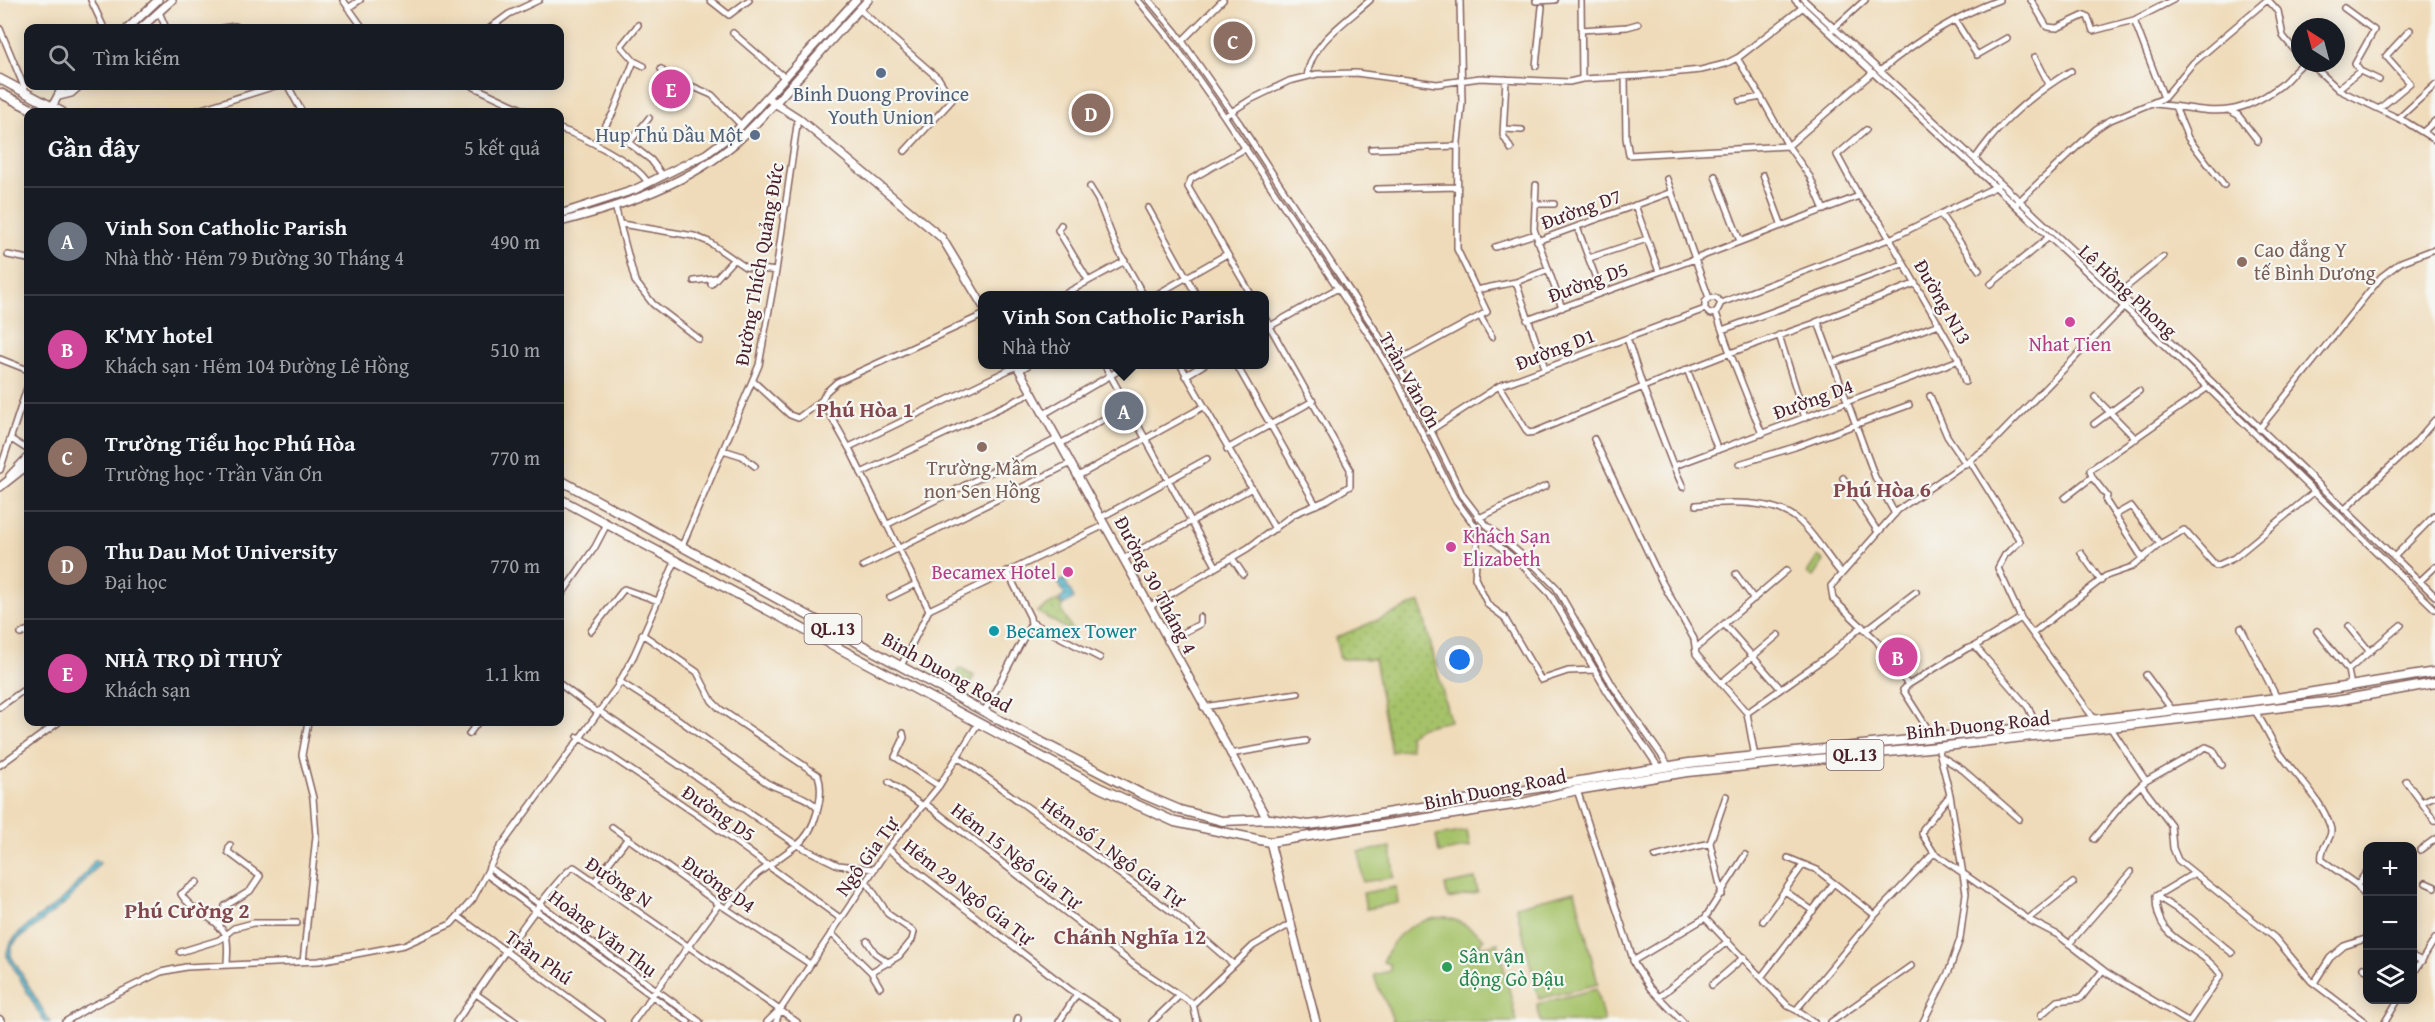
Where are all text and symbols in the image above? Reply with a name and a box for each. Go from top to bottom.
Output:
pin: C [1214,18,1252,63]
north arrow [2291,18,2345,72]
search box [24,24,564,90]
icon: search [45,41,78,74]
text: Tìm kiếm [93,41,180,73]
pin: E [652,66,690,112]
marker: Binh Duong Province Youth Union [874,66,888,80]
place label: Binh Duong Province Youth Union [793,79,969,131]
pin: D [1072,90,1110,136]
place label: Hup Thủ Dầu Một [596,120,743,149]
text: Gần đây [48,128,140,167]
marker: Hup Thủ Dầu Một [748,128,762,142]
text: 5 kết quả [464,133,540,162]
street label: Đường Thích Quảng Đức [726,160,791,368]
street label: Đường D7 [1537,181,1625,236]
text: Vinh Son Catholic Parish [105,211,347,243]
text: A [61,227,74,256]
text: 490 m [490,227,540,256]
place label: Cao đẳng Y tế Bình Dương [2254,235,2376,287]
street label: Lê Hồng Phong [2072,237,2184,344]
text: Nhà thờ · Hẻm 79 Đường 30 Tháng 4 [105,243,404,272]
street label: Đường D5 [1544,254,1632,309]
street label: Đường N13 [1907,254,1979,350]
marker: Cao đẳng Y tế Bình Dương [2235,255,2249,269]
popup [978,291,1269,369]
text: Vinh Son Catholic Parish [1002,300,1245,332]
marker: Nhat Tien [2063,315,2077,329]
text: K'MY hotel [105,319,213,351]
street label: Đường D1 [1511,320,1599,377]
street label: Trần Văn Ơn [1372,326,1449,433]
place label: Nhat Tien [2029,329,2111,358]
text: Nhà thờ [1002,332,1070,361]
text: B [61,335,74,364]
text: 510 m [490,335,540,364]
text: Khách sạn · Hẻm 104 Đường Lê Hồng [105,351,409,380]
street label: Đường D4 [1769,371,1857,426]
pin: A [1104,388,1144,434]
district label: Phú Hòa 1 [816,393,914,425]
text: Trường Tiểu học Phú Hòa [105,427,355,459]
marker: Trường Mầm non Sen Hồng [975,440,989,454]
text: C [62,443,73,472]
text: 770 m [490,443,540,472]
place label: Trường Mầm non Sen Hồng [924,453,1040,505]
text: Trường học · Trần Văn Ơn [105,459,322,488]
district label: Phú Hòa 6 [1833,473,1931,505]
street label: Đường 30 Tháng 4 [1108,511,1205,659]
place label: Khách Sạn Elizabeth [1463,521,1550,573]
text: Thu Dau Mot University [105,535,338,567]
marker: Khách Sạn Elizabeth [1444,540,1458,554]
text: D [61,551,74,580]
text: 770 m [490,551,540,580]
place label: Becamex Hotel [931,557,1056,586]
marker: Becamex Hotel [1061,565,1075,579]
text: Đại học [105,567,167,596]
road number: QL.13 [804,614,862,644]
place label: Becamex Tower [1006,616,1137,645]
street label: Binh Duong Road [877,624,1018,719]
marker: Becamex Tower [987,624,1001,638]
pin: B [1878,634,1918,680]
text: NHÀ TRỌ DÌ THUỶ [105,643,282,675]
your location [1445,645,1474,674]
text: E [62,659,73,688]
text: 1.1 km [485,659,540,688]
text: Khách sạn [105,675,190,704]
street label: Binh Duong Road [1905,703,2052,746]
road number: QL.13 [1826,740,1884,770]
street label: Binh Duong Road [1421,760,1569,817]
street label: Đường D5 [677,777,762,848]
street label: Hẻm số 1 Ngô Gia Tự [1036,789,1193,914]
street label: Hẻm 15 Ngô Gia Tự [945,795,1089,916]
street label: Ngô Gia Tự [828,809,906,902]
street label: Hẻm 29 Ngô Gia Tự [897,831,1041,952]
map controls [2363,842,2417,1004]
button: + [2363,842,2417,896]
street label: Đường D4 [677,848,762,919]
street label: Đường N [580,849,658,914]
street label: Hoàng Văn Thụ [543,882,664,983]
district label: Phú Cường 2 [124,894,250,926]
button: − [2363,896,2417,950]
district label: Chánh Nghĩa 12 [1054,920,1206,952]
street label: Trần Phú [499,922,579,991]
place label: Sân vận động Gò Đậu [1459,941,1564,993]
button: layers [2363,950,2417,1004]
marker: Sân vận động Gò Đậu [1440,960,1454,974]

